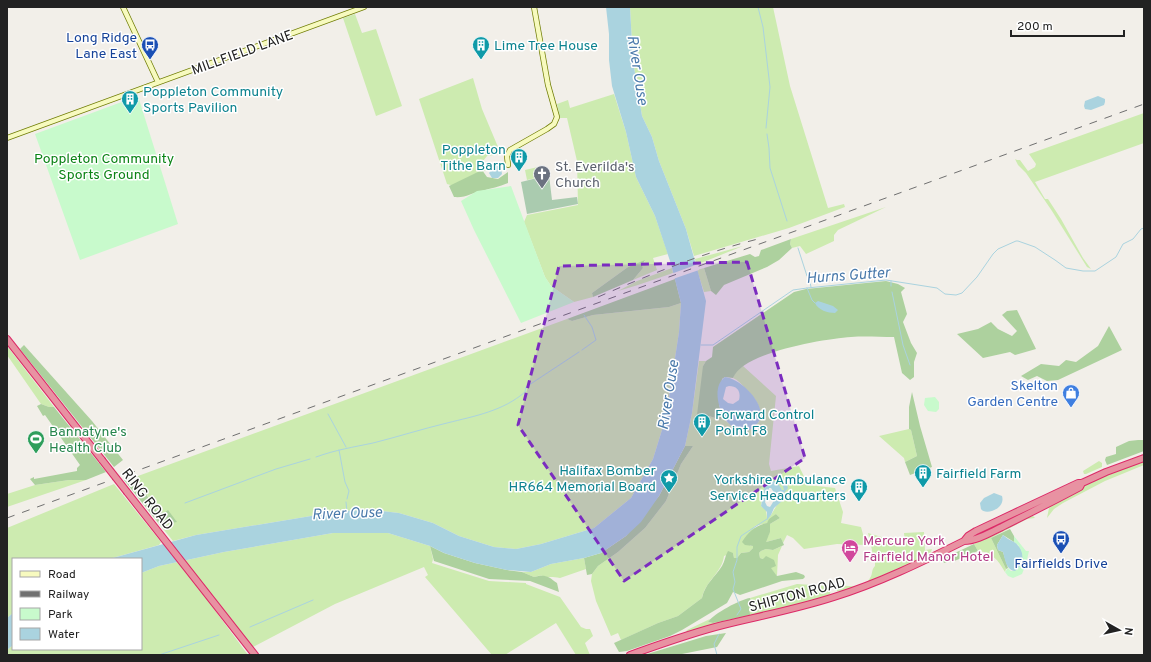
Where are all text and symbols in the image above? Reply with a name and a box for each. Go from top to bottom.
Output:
scale bar [1011,12,1124,38]
text: 200 m [1017,19,1053,35]
street label: MILLFIELD LANE [189,27,296,80]
place label: Long Ridge Lane East [66,30,137,63]
water label: River Ouse [622,34,651,107]
bus stop icon: Long Ridge Lane East [140,35,160,60]
building icon: Lime Tree House [471,35,491,60]
place label: Lime Tree House [494,38,598,55]
place label: Poppleton Community Sports Pavilion [143,84,283,117]
building icon: Poppleton Community Sports Pavilion [120,89,140,114]
place label: Poppleton Tithe Barn [440,142,506,175]
building icon: Poppleton Tithe Barn [509,147,529,172]
park label: Poppleton Community Sports Ground [34,151,174,184]
place label: St. Everilda's Church [555,159,635,192]
church icon: St. Everilda's Church [532,164,552,189]
water label: Hurns Gutter [806,264,892,289]
water label: River Ouse [655,359,684,431]
place label: Skelton Garden Centre [967,378,1058,411]
shop icon: Skelton Garden Centre [1061,383,1081,408]
place label: Forward Control Point F8 [715,407,814,440]
building icon: Forward Control Point F8 [692,412,712,437]
place label: Bannatyne's Health Club [49,424,127,457]
sports icon: Bannatyne's Health Club [26,429,46,454]
place label: Halifax Bomber HR664 Memorial Board [508,463,657,496]
building icon: Fairfield Farm [913,463,933,488]
street label: RING ROAD [117,466,176,534]
place label: Fairfield Farm [936,466,1021,483]
place icon: Halifax Bomber HR664 Memorial Board [659,468,679,493]
place label: Yorkshire Ambulance Service Headquarters [709,472,846,505]
building icon: Yorkshire Ambulance Service Headquarters [849,477,869,502]
water label: River Ouse [312,504,383,525]
bus stop icon: Fairfields Drive [1051,529,1071,554]
place label: Mercure York Fairfield Manor Hotel [863,533,994,566]
hotel icon: Mercure York Fairfield Manor Hotel [840,538,860,563]
place label: Fairfields Drive [1014,556,1108,573]
legend [12,558,142,650]
text: Road [48,567,76,583]
street label: SHIPTON ROAD [747,574,848,617]
text: Railway [48,587,89,603]
text: Park [48,607,73,623]
north arrow [1099,610,1139,650]
text: N [1120,626,1135,636]
text: Water [48,627,80,643]

